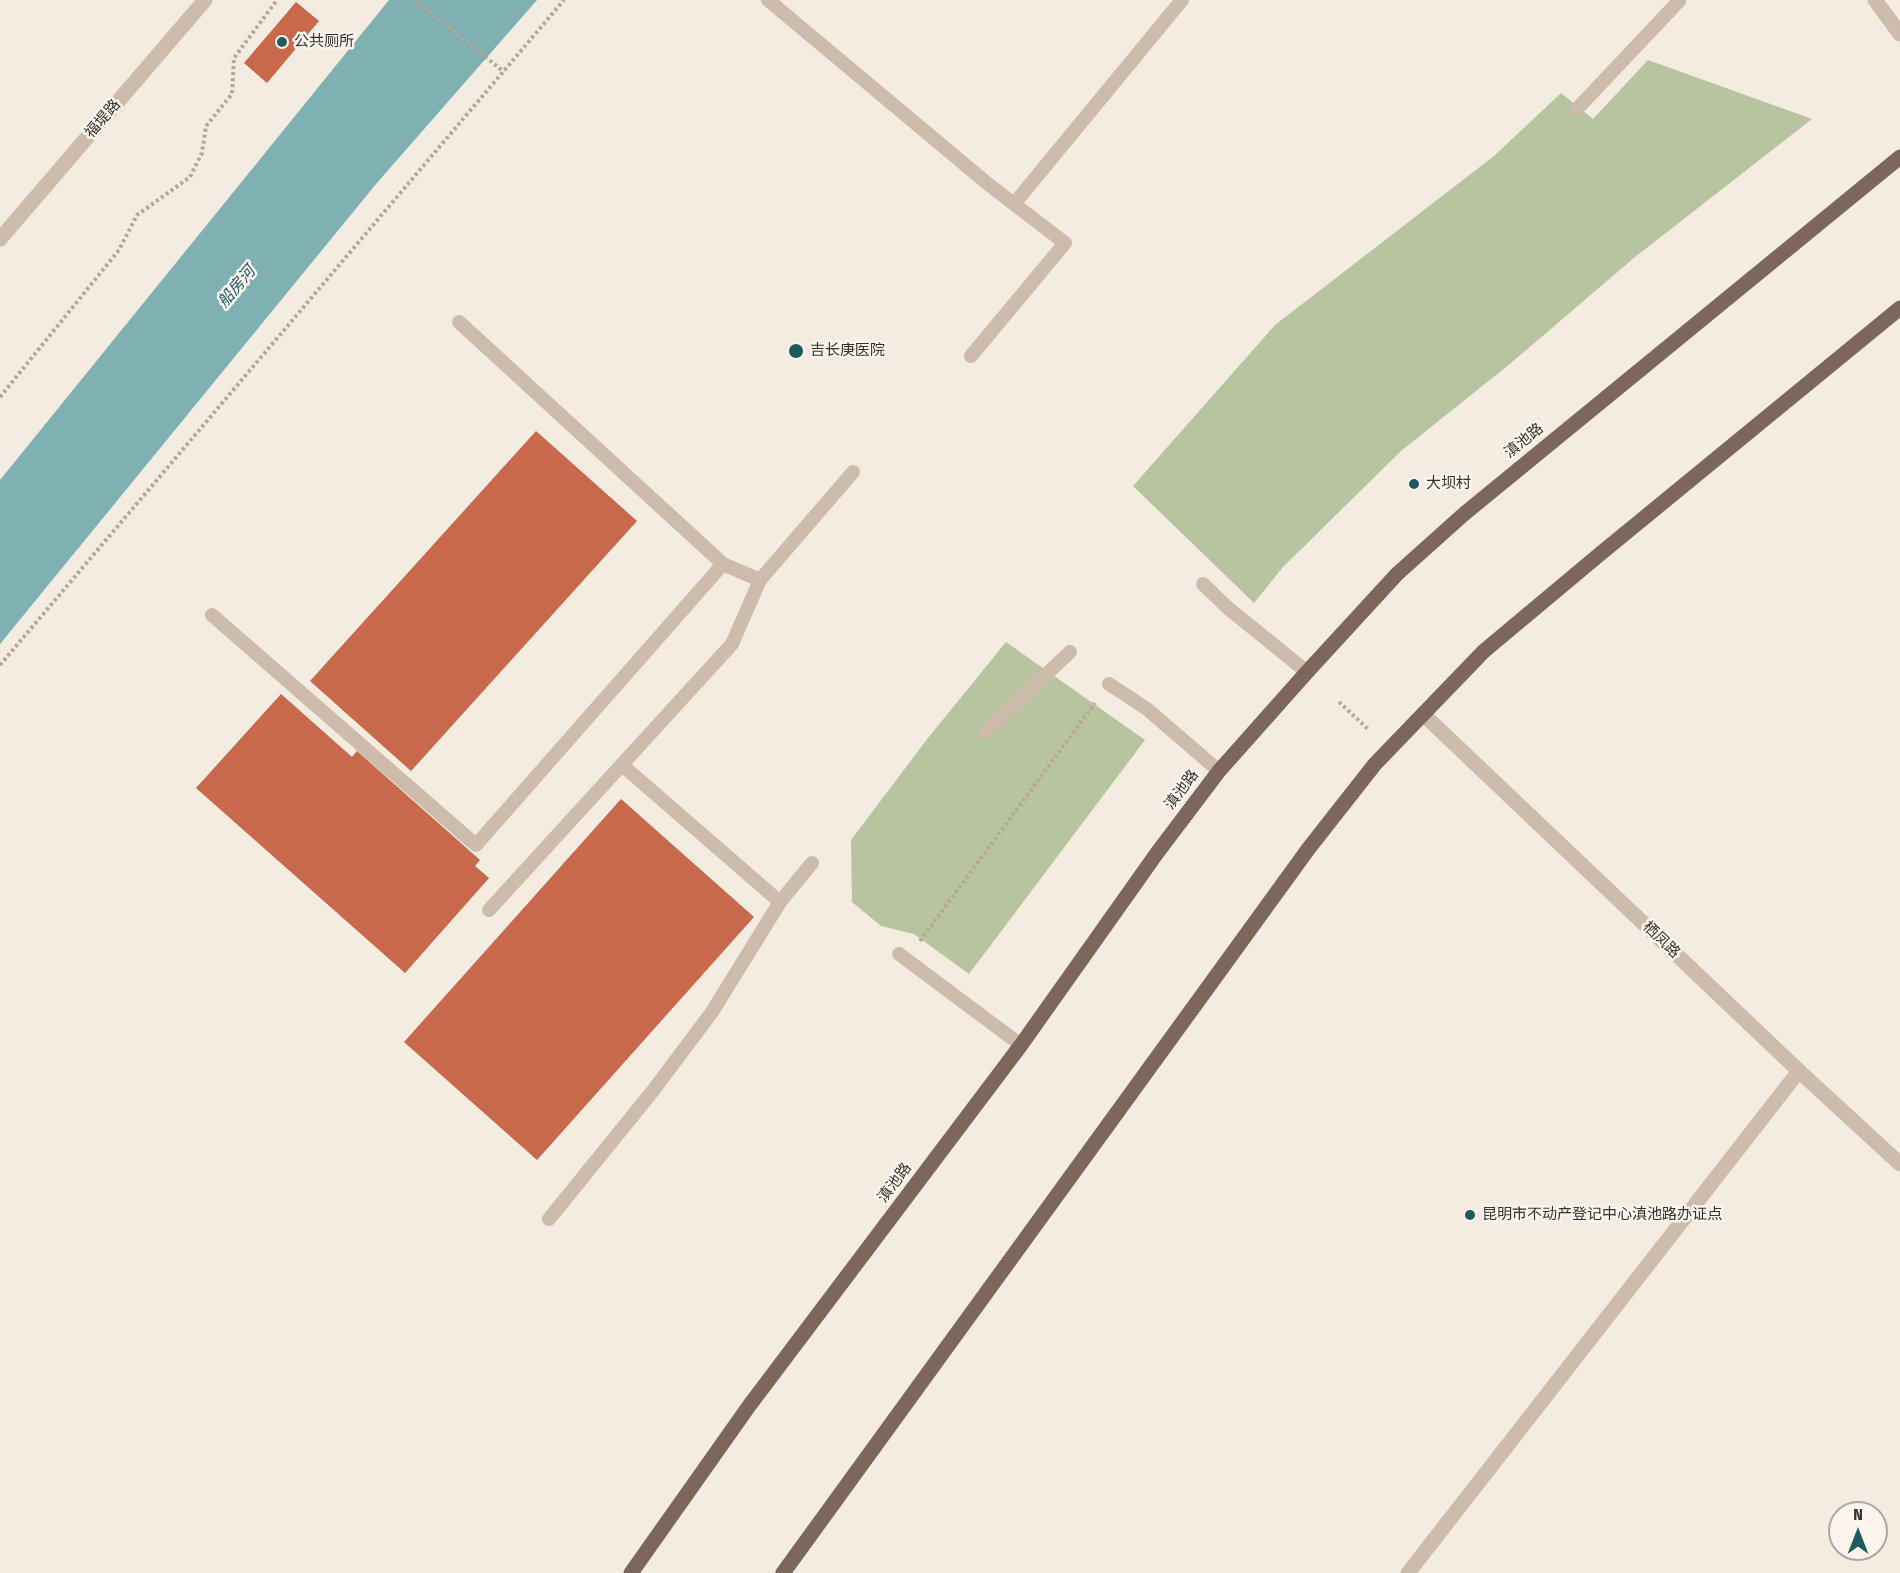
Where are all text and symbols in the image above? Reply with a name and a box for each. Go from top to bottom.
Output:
place label: 公共厕所 [294,33,354,51]
marker: 公共厕所 [275,35,289,49]
street label: 福堤路 [81,96,125,142]
water label: 船房河 [214,262,260,312]
marker: 吉长庚医院 [787,342,805,360]
place label: 吉长庚医院 [810,342,885,360]
street label: 滇池路 [1501,420,1547,462]
place label: 大坝村 [1426,475,1471,493]
marker: 大坝村 [1407,477,1421,491]
street label: 滇池路 [1161,767,1203,813]
street label: 栖凤路 [1639,918,1683,962]
street label: 滇池路 [874,1160,916,1206]
place label: 昆明市不动产登记中心滇池路办证点 [1482,1206,1722,1224]
marker: 昆明市不动产登记中心滇池路办证点 [1463,1208,1477,1222]
north arrow [1828,1501,1888,1561]
text: N [1853,1505,1863,1524]

